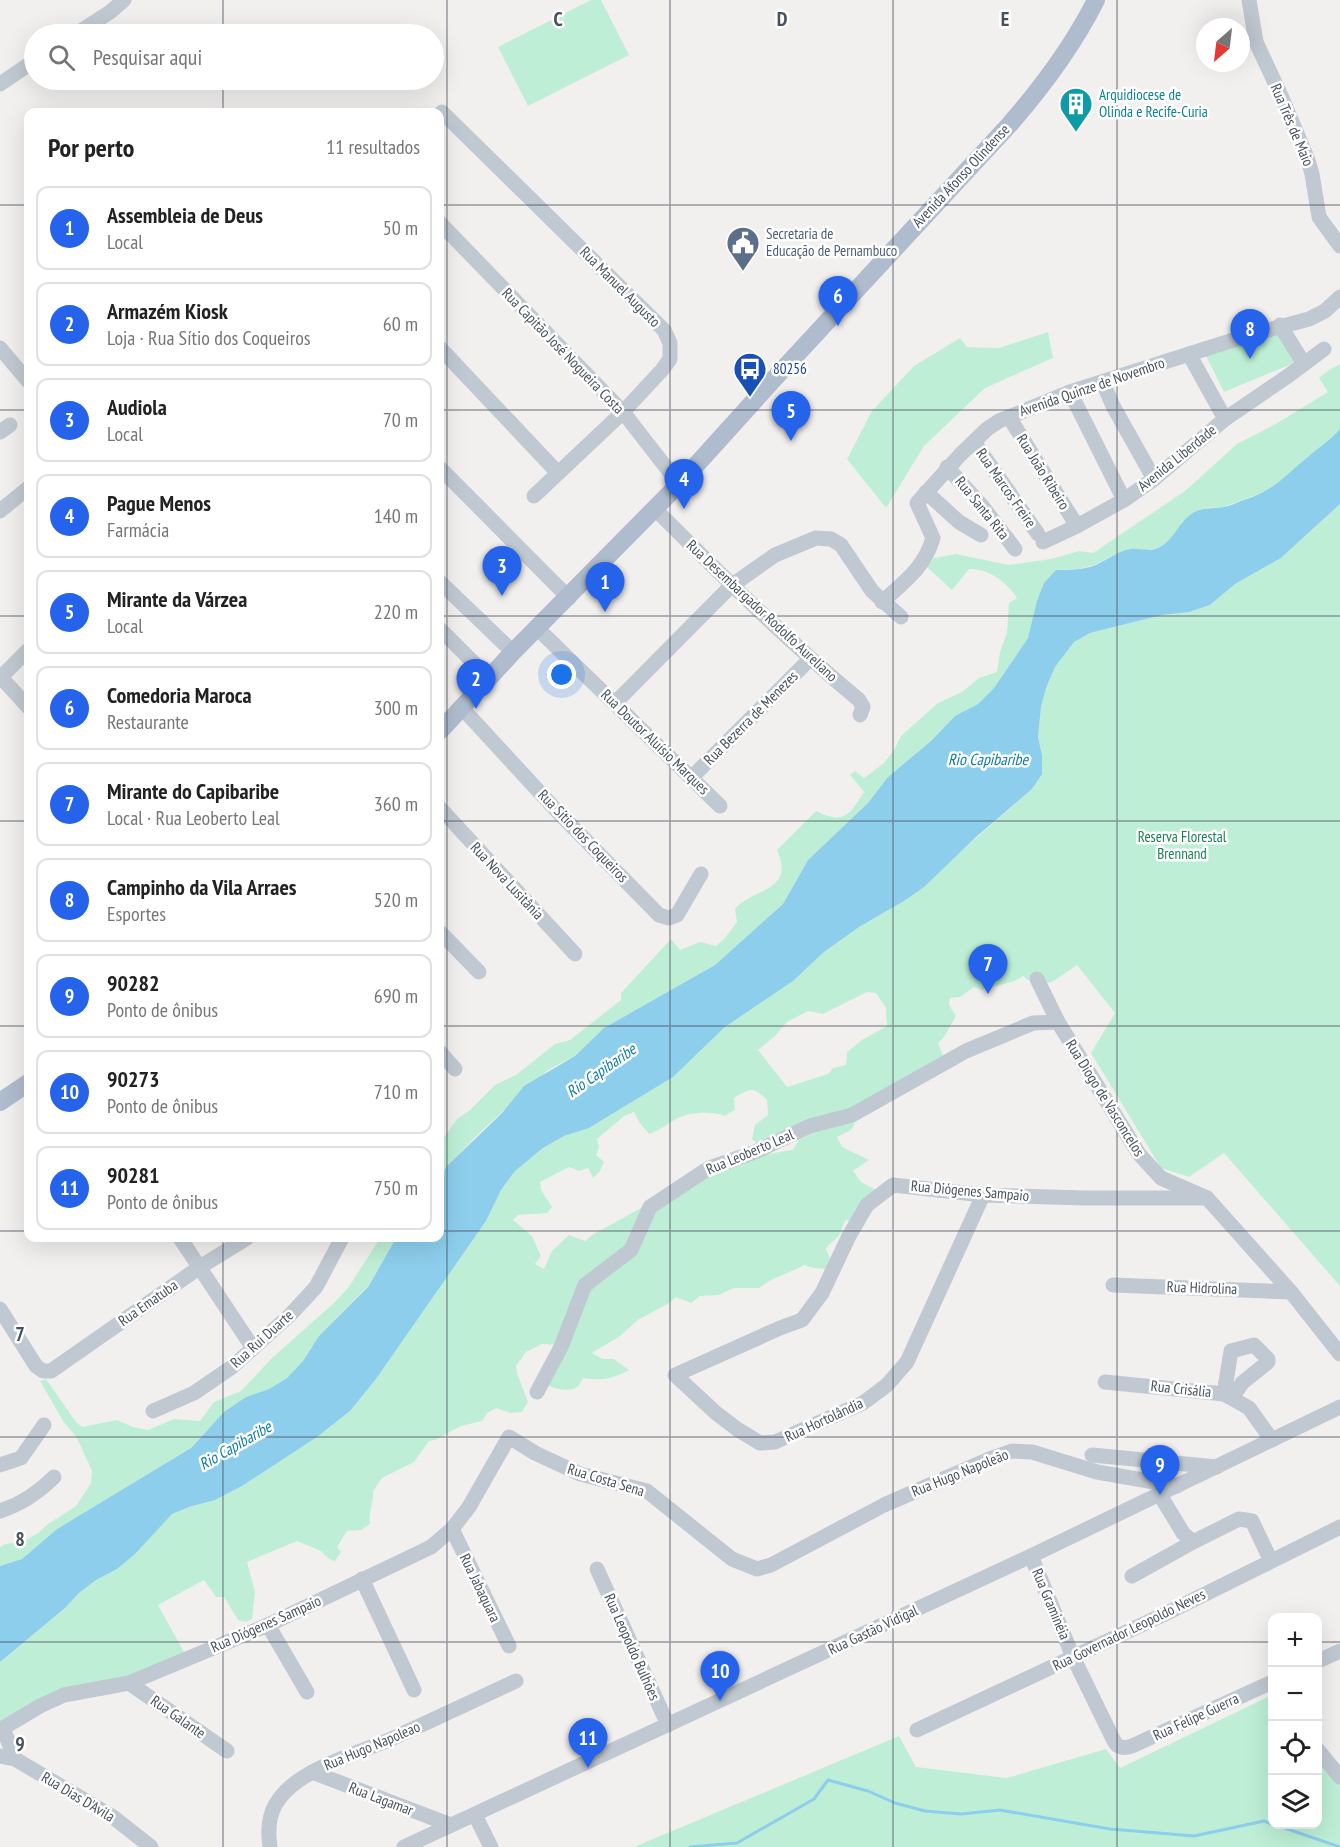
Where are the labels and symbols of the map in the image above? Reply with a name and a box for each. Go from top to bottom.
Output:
text: C [553,6,563,32]
text: D [777,6,788,32]
text: E [1001,6,1009,32]
north arrow [1196,18,1250,72]
street label: Rua Três de Maio [1267,81,1318,169]
place label: Arquidiocese de Olinda e Recife-Curia [1099,85,1208,121]
building icon: Arquidiocese de Olinda e Recife-Curia [1058,86,1094,133]
street label: Avenida Afonso Olindense [908,120,1013,231]
place label: Secretaria de Educação de Pernambuco [766,224,897,260]
public building icon: Secretaria de Educação de Pernambuco [725,225,761,272]
street label: Rua Manuel Augusto [576,242,665,331]
pin: 6 [818,276,858,326]
street label: Rua Capitão José Nogueira Costa [498,284,629,418]
pin: 8 [1230,310,1270,359]
bus stop icon: 80256 [732,351,768,398]
street label: Avenida Quinze de Novembro [1017,353,1167,420]
place label: 80256 [773,359,807,378]
pin: 5 [772,392,810,441]
street label: Avenida Liberdade [1134,420,1220,495]
street label: Rua João Ribeiro [1013,430,1074,513]
street label: Rua Marcos Freire [972,444,1041,531]
pin: 4 [664,460,704,509]
street label: Rua Santa Rita [951,472,1014,543]
street label: Rua Desembargador Rodolfo Aureliano [683,536,842,686]
pin: 3 [482,546,522,596]
pin: 1 [586,562,624,612]
pin: 2 [456,660,496,709]
your location [547,660,576,689]
street label: Rua Bezerra de Menezes [700,667,802,769]
street label: Rua Doutor Aluísio Marques [597,685,714,798]
water label: Rio Capibaribe [948,749,1029,769]
street label: Rua Sítio dos Coqueiros [534,785,633,886]
park label: Reserva Florestal Brennand [1138,827,1227,863]
street label: Rua Nova Lusitânia [467,838,548,923]
pin: 7 [968,944,1008,994]
street label: Rua Diogo de Vasconcelos [1062,1036,1149,1160]
water label: Rio Capibaribe [562,1038,641,1101]
street label: Rua Leoberto Leal [703,1124,797,1178]
street label: Rua Diógenes Sampaio [910,1176,1030,1205]
street label: Rua Ematuba [114,1275,181,1330]
street label: Rua Hidrolina [1166,1277,1238,1298]
street label: Rua Rui Duarte [226,1305,297,1372]
text: 7 [15,1321,25,1347]
street label: Rua Crisália [1150,1376,1212,1401]
street label: Rua Hortolândia [782,1393,866,1446]
water label: Rio Capibaribe [195,1416,276,1474]
street label: Rua Hugo Napoleão [909,1444,1011,1501]
pin: 9 [1140,1446,1180,1495]
street label: Rua Costa Sena [565,1459,647,1500]
text: 8 [15,1526,25,1552]
street label: Rua Jabaquara [456,1550,505,1625]
street label: Rua Graminéia [1028,1565,1075,1642]
street label: Rua Governador Leopoldo Neves [1049,1584,1208,1675]
street label: Rua Leopoldo Bulhões [600,1590,665,1703]
street label: Rua Diógenes Sampaio [208,1591,324,1656]
street label: Rua Gastão Vidigal [825,1600,921,1659]
pin: 10 [700,1652,740,1701]
street label: Rua Felipe Guerra [1150,1688,1242,1745]
street label: Rua Galante [147,1691,209,1742]
street label: Rua Hugo Napoleao [321,1717,423,1774]
pin: 11 [568,1718,608,1768]
text: 9 [15,1731,25,1757]
street label: Rua Dias D'Avila [38,1767,118,1826]
street label: Rua Lagamar [346,1778,417,1820]

